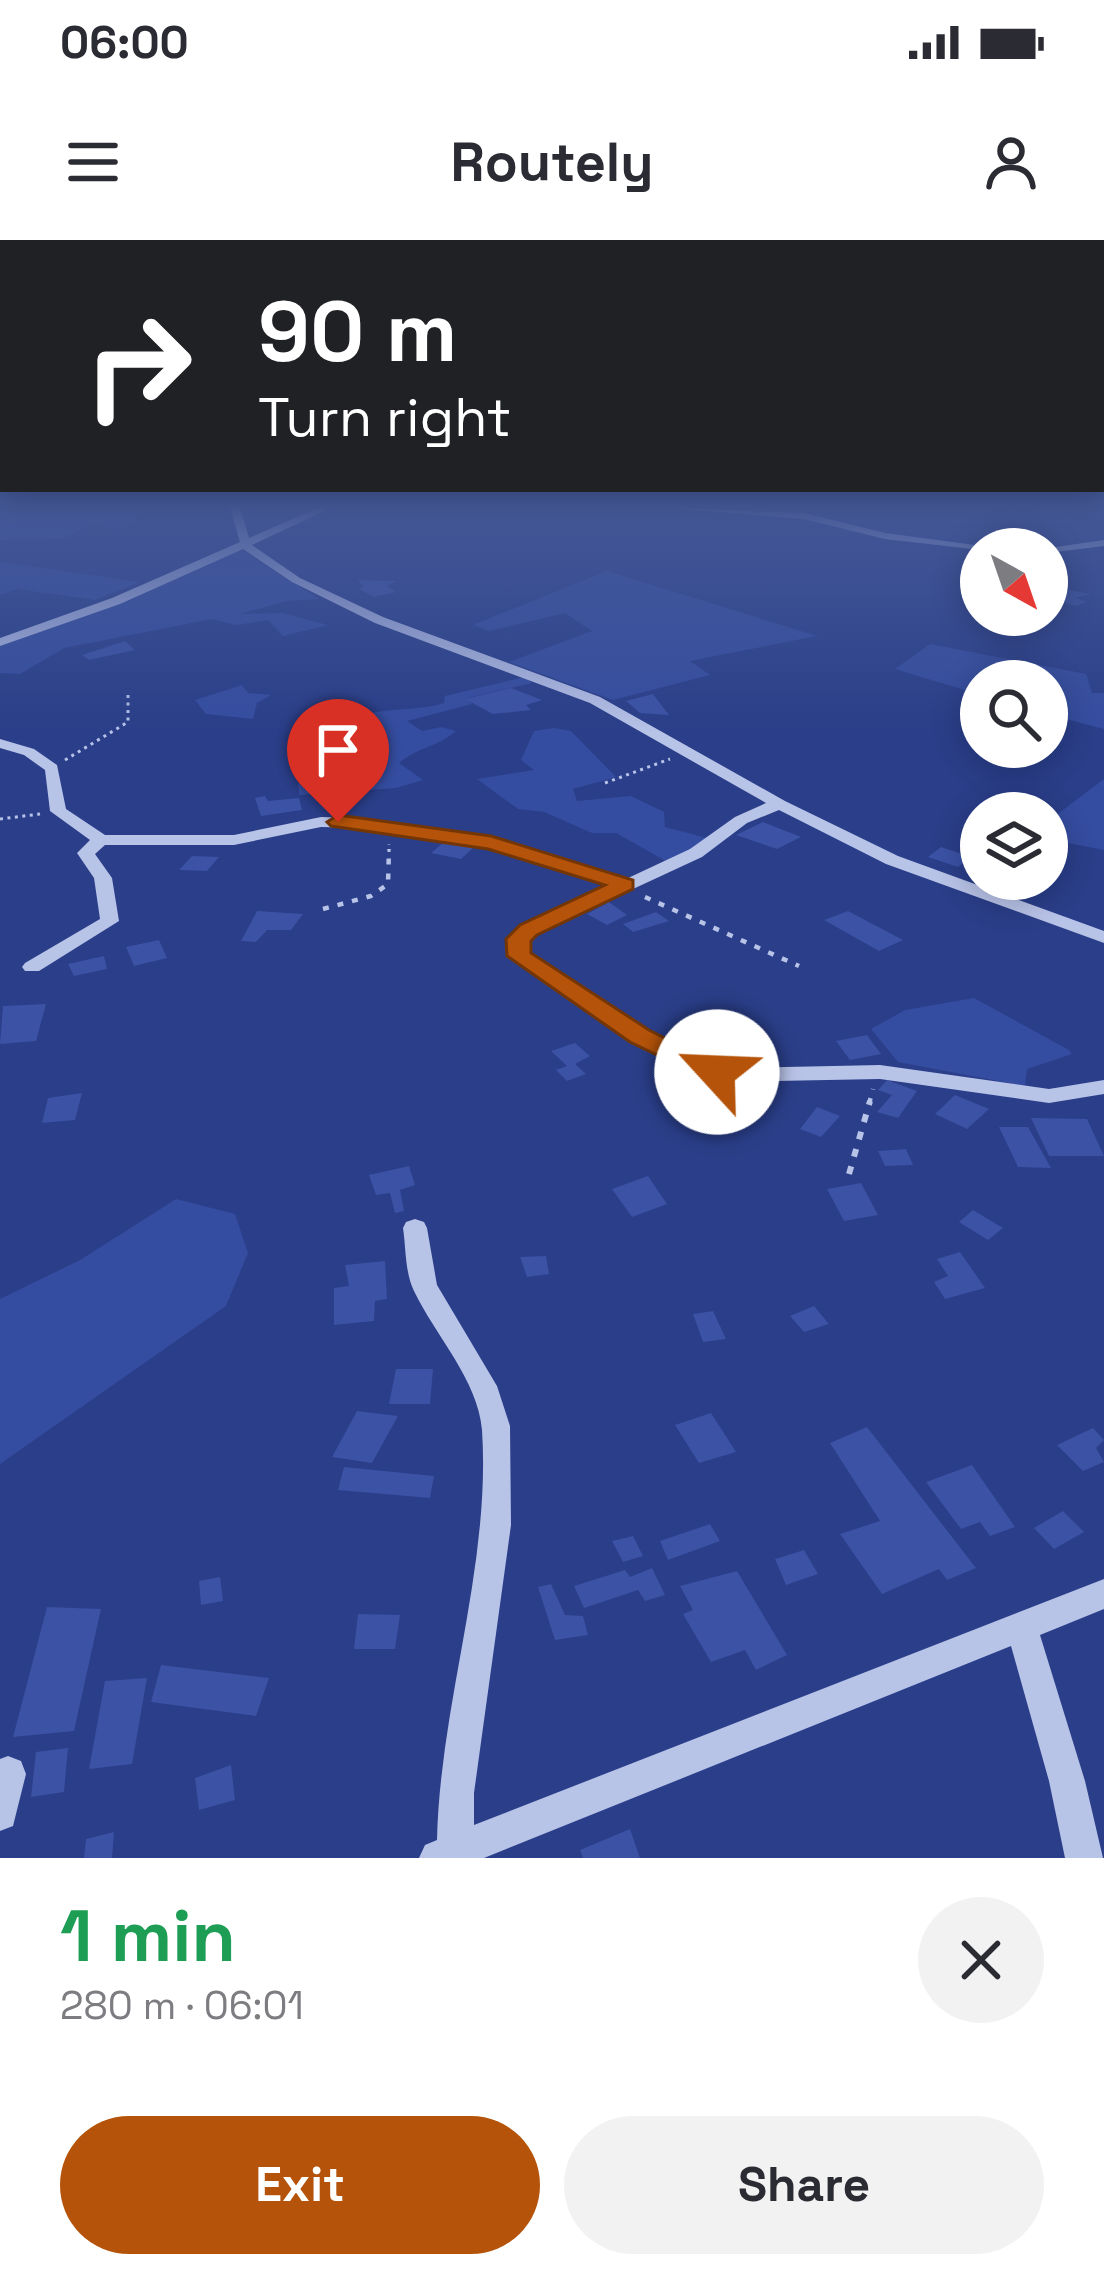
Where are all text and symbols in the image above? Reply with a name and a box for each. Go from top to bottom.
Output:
text: 06:00 [60,14,189,71]
text: Routely [451,128,653,197]
icon: menu [60,129,126,195]
icon: person [978,129,1044,195]
text: 90 m [258,278,457,386]
icon: right [60,288,216,444]
text: Turn right [258,383,511,452]
north arrow [960,528,1068,636]
map controls [960,528,1068,900]
button: search [960,660,1068,768]
pin [287,699,389,822]
icon: arrive [305,717,371,783]
button: layers [960,792,1068,900]
position arrow [654,1009,780,1135]
text: 1 min [60,1890,236,1982]
button: close [918,1897,1044,2023]
text: 280 m · 06:01 [60,1981,304,2030]
button: Exit [60,2116,540,2254]
button: Share [564,2116,1044,2254]

